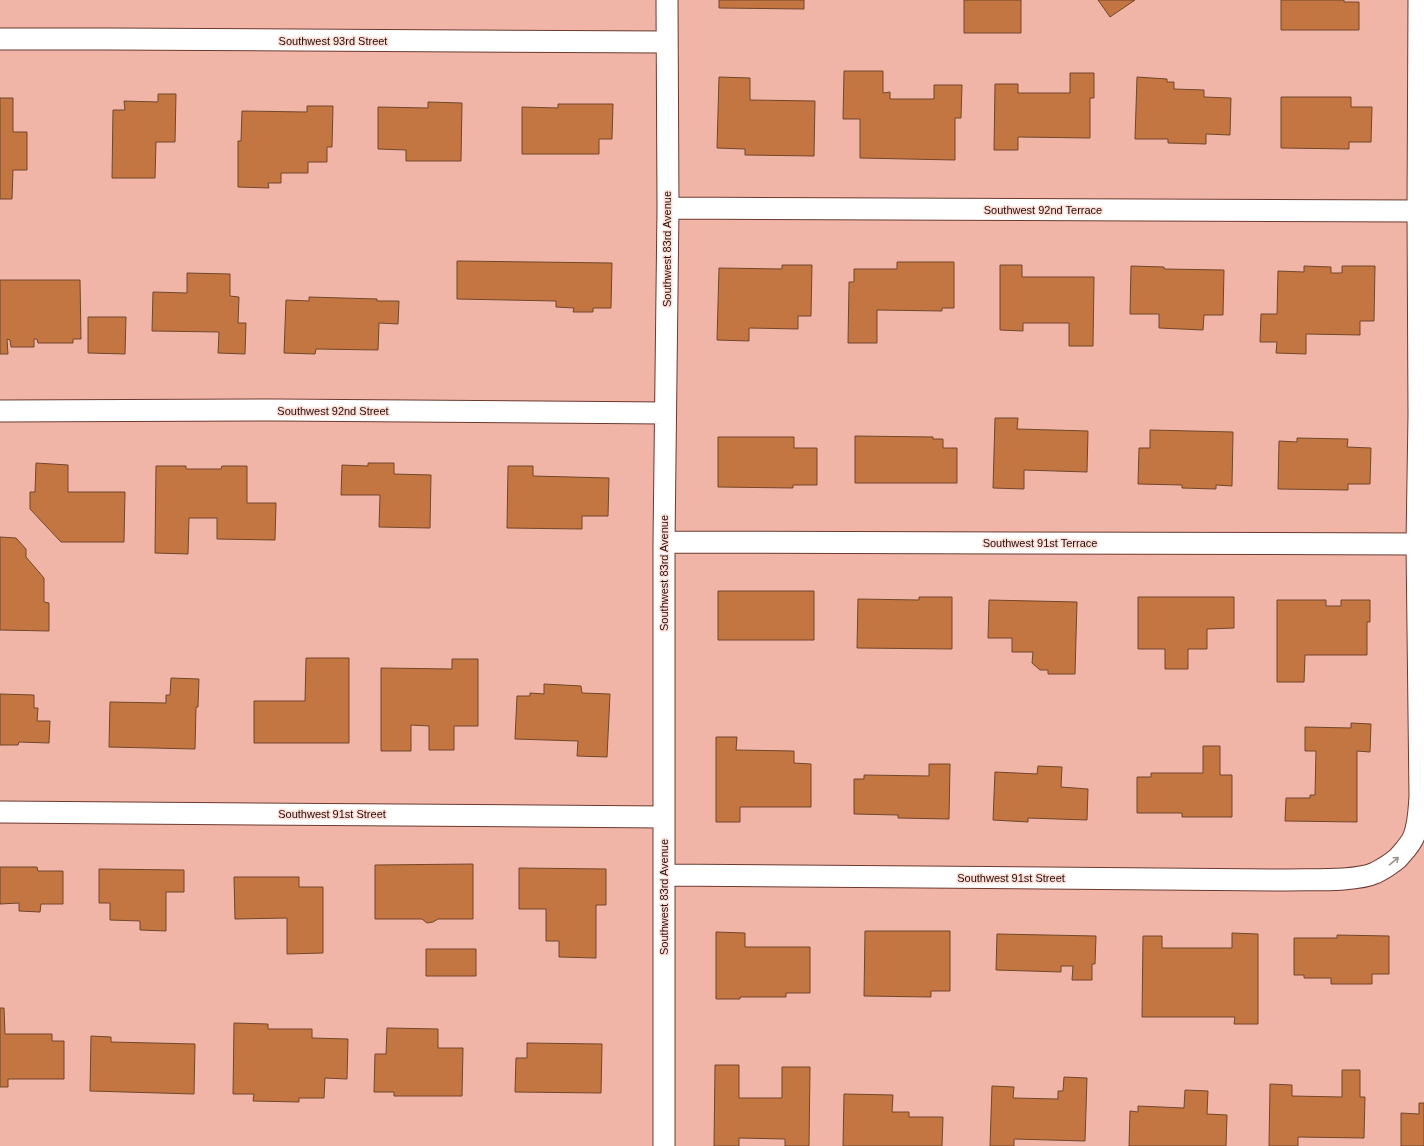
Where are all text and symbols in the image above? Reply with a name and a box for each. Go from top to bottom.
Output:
street label: Southwest 93rd Street [279,35,387,47]
street label: Southwest 83rd Avenue [661,191,673,307]
street label: Southwest 92nd Terrace [984,204,1102,216]
street label: Southwest 92nd Street [277,405,389,417]
street label: Southwest 83rd Avenue [658,515,670,631]
street label: Southwest 91st Terrace [983,537,1097,549]
street label: Southwest 91st Street [278,808,386,820]
street label: Southwest 83rd Avenue [658,839,670,955]
one-way arrow [1389,856,1399,865]
street label: Southwest 91st Street [957,872,1065,884]

